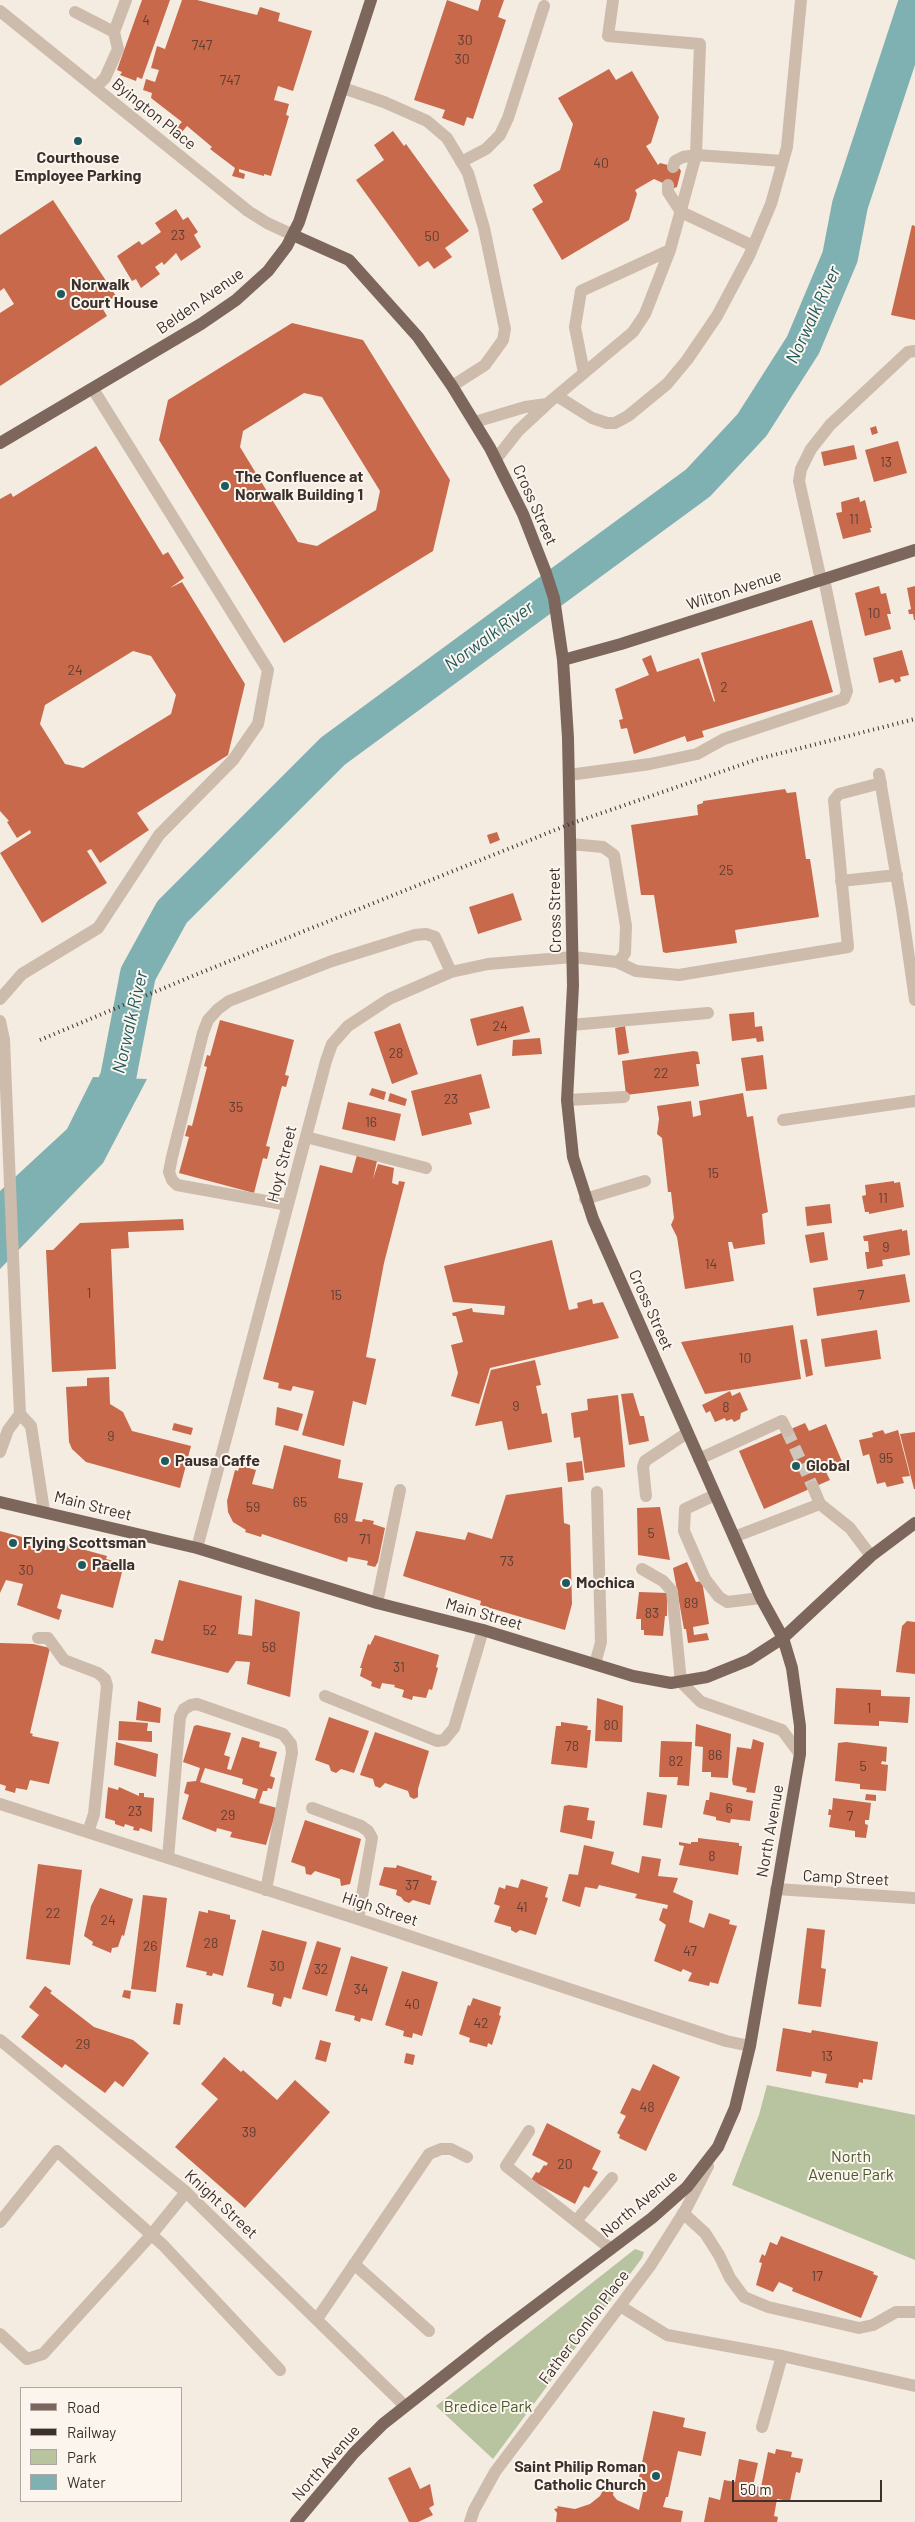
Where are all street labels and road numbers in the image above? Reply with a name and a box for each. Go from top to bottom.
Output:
street label: Byington Place [108,74,200,154]
street label: Belden Avenue [153,264,247,338]
street label: Cross Street [509,462,561,548]
street label: Wilton Avenue [684,566,784,614]
street label: Cross Street [545,867,565,953]
street label: Hoyt Street [263,1123,301,1205]
street label: Cross Street [625,1267,677,1353]
street label: Main Street [52,1487,134,1525]
street label: Main Street [443,1594,525,1634]
street label: North Avenue [752,1783,788,1879]
street label: Camp Street [802,1866,890,1890]
street label: High Street [340,1888,420,1930]
street label: Knight Street [181,2165,261,2243]
street label: North Avenue [597,2166,681,2242]
street label: Father Conlon Place [535,2266,633,2388]
street label: North Avenue [288,2421,364,2505]

